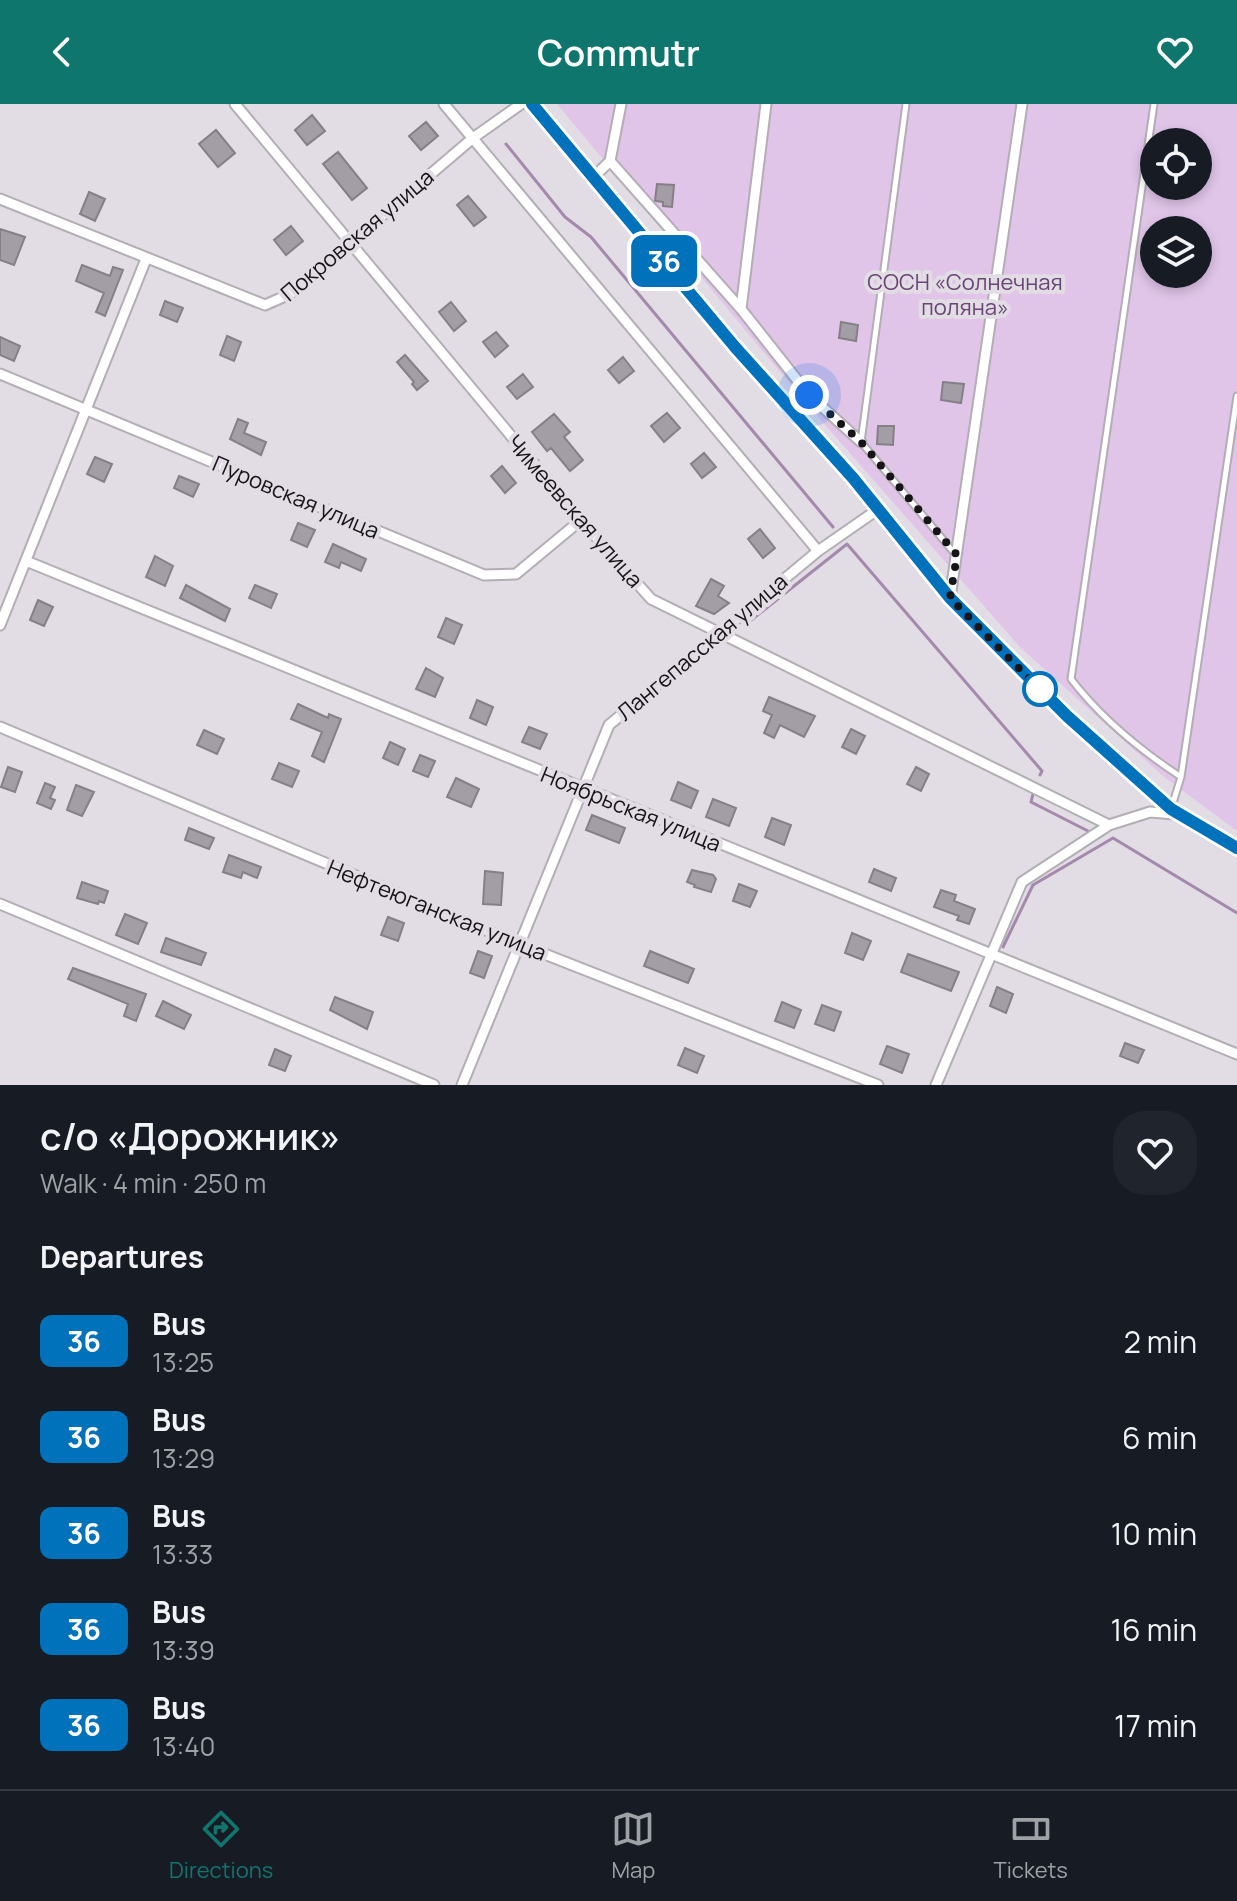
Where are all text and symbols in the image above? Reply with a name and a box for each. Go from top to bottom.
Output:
text: Commutr [537,28,700,77]
icon: back [40,30,84,74]
icon: heart [1153,30,1197,74]
map controls [1140,128,1212,288]
button: locate [1140,128,1212,200]
street label: Покровская улица [274,162,440,308]
button: layers [1140,216,1212,288]
line badge: 36 [628,235,700,287]
text: 36 [647,242,681,280]
park label: СОСН «Солнечная поляна» [867,267,1063,322]
your location [789,375,829,415]
street label: Чимеевская улица [500,428,650,594]
street label: Пуровская улица [208,448,384,546]
street label: Лангепасская улица [610,567,794,727]
unlabelled marker [1023,672,1057,706]
street label: Ноябрьская улица [536,759,726,859]
street label: Нефтеюганская улица [323,852,551,968]
text: с/о «Дорожник» [40,1109,341,1161]
button: heart [1113,1111,1197,1195]
text: Walk · 4 min · 250 m [40,1165,266,1201]
text: Departures [40,1236,204,1277]
text: Bus [152,1303,206,1344]
text: 2 min [1124,1321,1197,1362]
text: 36 [67,1322,101,1360]
text: 13:25 [152,1344,214,1380]
text: Bus [152,1399,206,1440]
text: 6 min [1122,1417,1197,1458]
text: 36 [67,1418,101,1456]
text: 13:29 [152,1440,215,1476]
text: Bus [152,1495,206,1536]
text: 10 min [1111,1513,1197,1554]
text: 36 [67,1514,101,1552]
text: 13:33 [152,1536,213,1572]
text: Bus [152,1591,206,1632]
text: 16 min [1110,1609,1197,1650]
text: 36 [67,1610,101,1648]
text: 13:39 [152,1632,215,1668]
text: Bus [152,1687,206,1728]
text: 17 min [1114,1705,1197,1746]
text: 36 [67,1706,101,1744]
text: 13:40 [152,1728,215,1764]
tab: Directions [169,1807,273,1885]
tab: Map [611,1807,655,1885]
tab: Tickets [994,1807,1068,1885]

